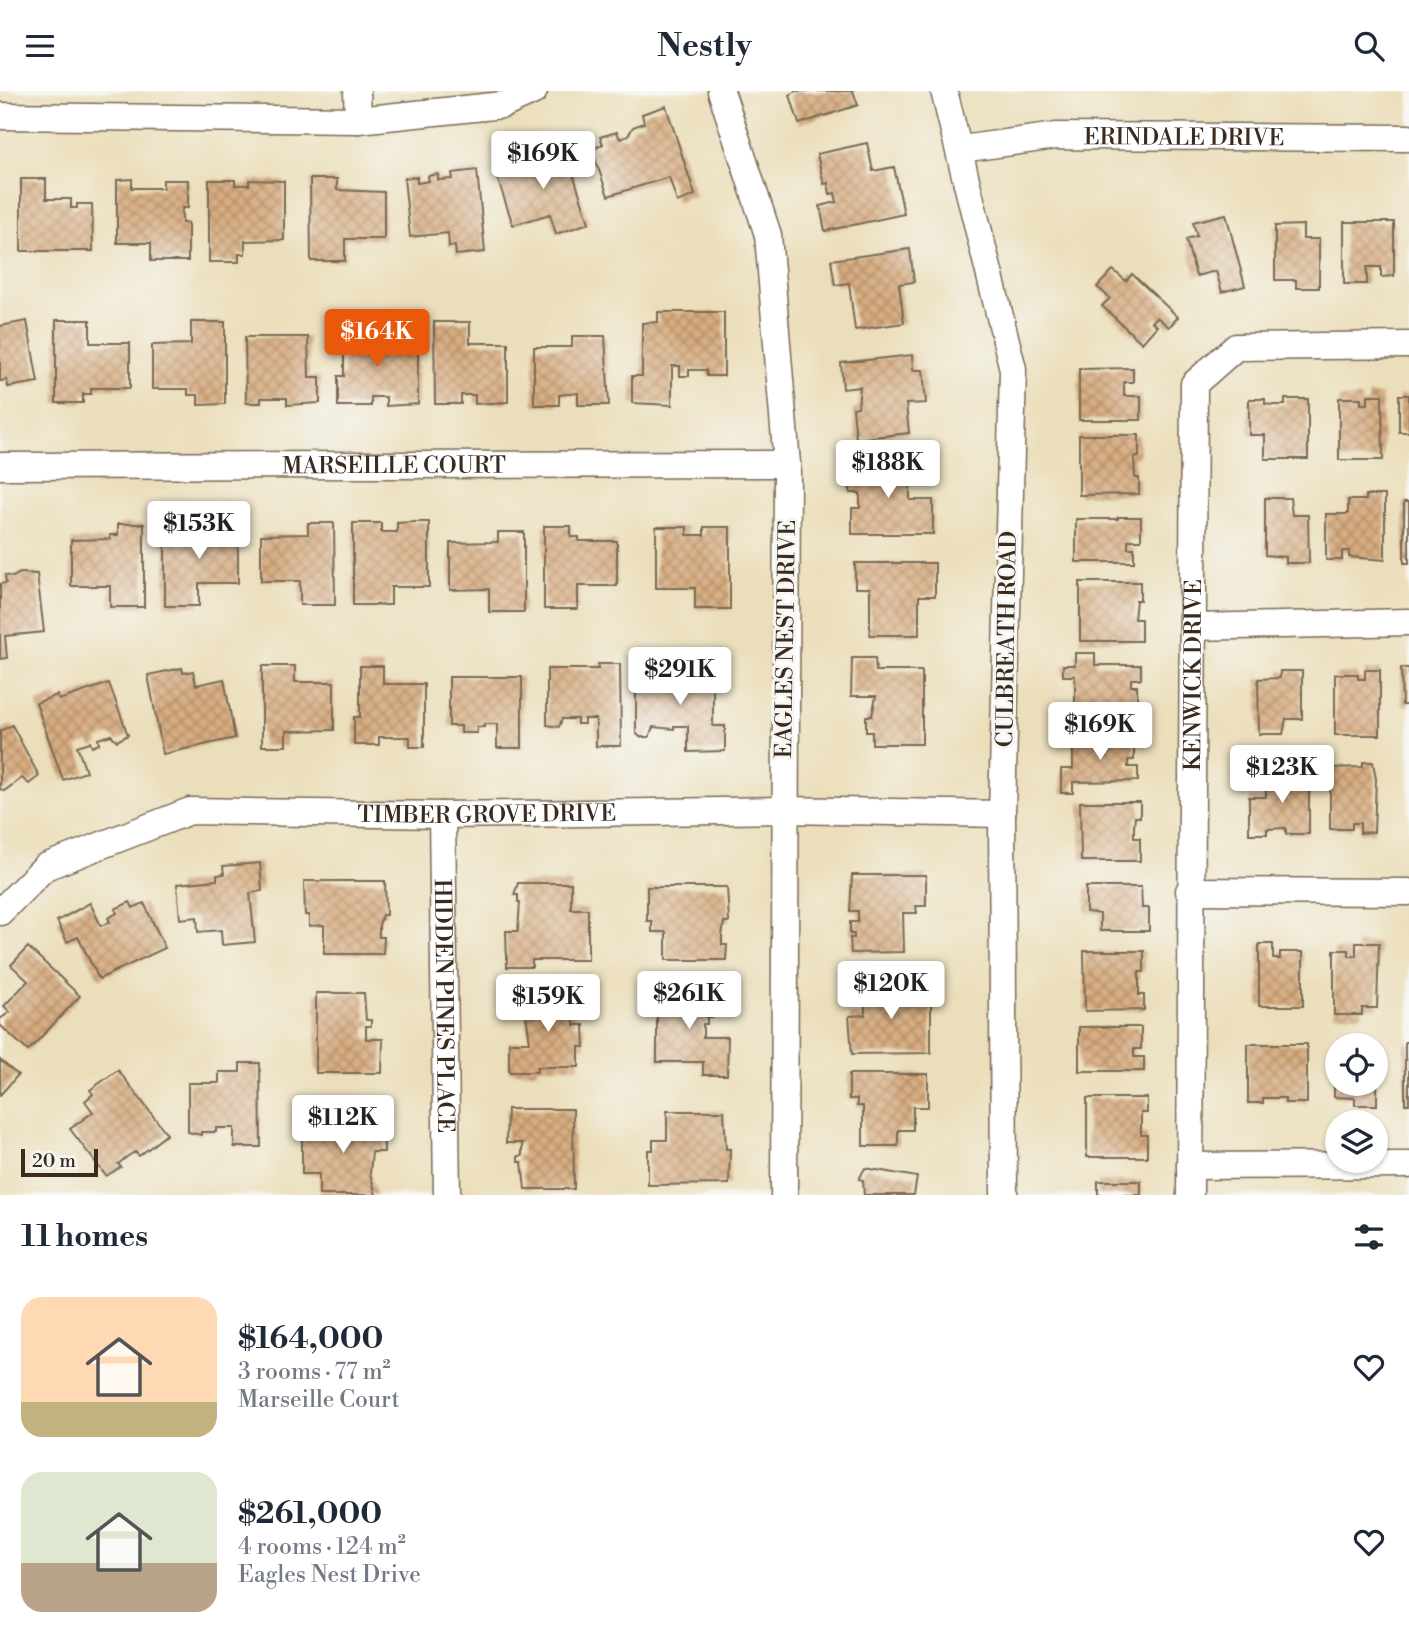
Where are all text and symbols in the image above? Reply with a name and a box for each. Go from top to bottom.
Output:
text: Nestly [657,26,752,66]
icon: menu [21,27,59,65]
icon: search [1350,27,1388,65]
street label: ERINDALE DRIVE [1084,123,1285,152]
pin: $169K [494,132,592,191]
text: $169K [507,140,579,168]
pin: $164K [328,309,426,369]
text: $164K [341,318,413,346]
pin: $188K [839,441,937,500]
text: $188K [852,449,924,477]
street label: MARSEILLE COURT [282,452,506,480]
pin: $153K [150,501,248,561]
text: $153K [163,510,235,538]
street label: EAGLES NEST DRIVE [770,520,802,759]
street label: CULBREATH ROAD [991,530,1023,748]
street label: KENWICK DRIVE [1179,579,1208,771]
pin: $291K [631,647,729,707]
text: $291K [644,656,716,684]
pin: $169K [1051,703,1149,762]
text: $169K [1064,711,1136,739]
pin: $123K [1233,745,1331,805]
text: $123K [1246,754,1318,782]
street label: TIMBER GROVE DRIVE [357,799,617,830]
street label: HIDDEN PINES PLACE [428,879,459,1133]
pin: $120K [842,961,940,1021]
text: $120K [854,970,928,998]
pin: $261K [640,971,738,1031]
pin: $159K [499,975,597,1034]
text: $261K [653,980,725,1008]
text: $159K [512,983,584,1011]
map controls [1325,1033,1388,1173]
button: locate [1325,1033,1388,1096]
pin: $112K [294,1095,392,1155]
text: $112K [308,1104,378,1132]
button: layers [1325,1110,1388,1173]
scale bar [21,1146,98,1178]
text: 20 m [32,1149,76,1173]
text: 11 homes [21,1218,148,1256]
icon: filters [1350,1218,1388,1256]
text: $164,000 [238,1320,383,1358]
icon: home [77,1325,161,1409]
icon: heart [1350,1348,1388,1386]
text: 3 rooms · 77 m² [238,1358,391,1386]
text: Marseille Court [238,1386,400,1414]
text: $261,000 [238,1495,382,1533]
icon: home [77,1500,161,1584]
icon: heart [1350,1523,1388,1561]
text: 4 rooms · 124 m² [238,1533,406,1561]
text: Eagles Nest Drive [238,1561,421,1589]

